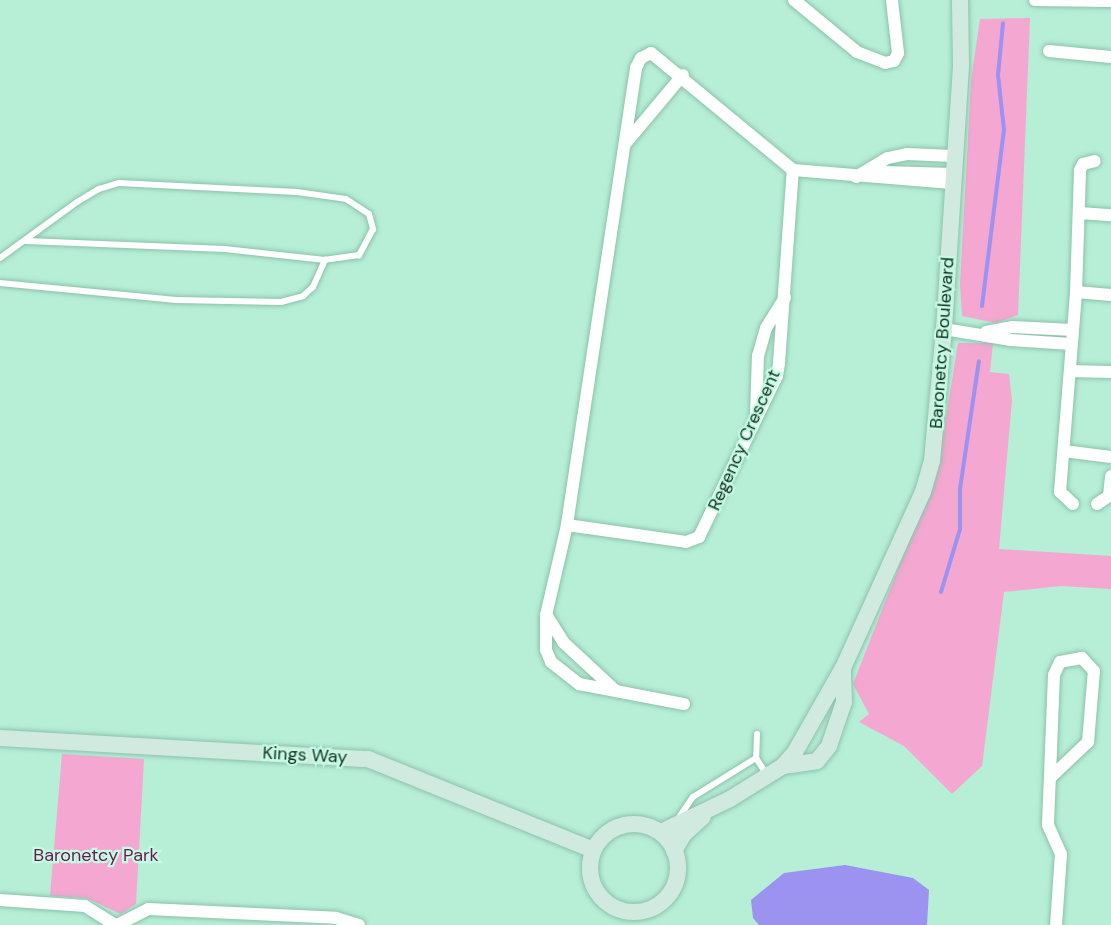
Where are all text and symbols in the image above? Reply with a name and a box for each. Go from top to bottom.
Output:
street label: Baronetcy Boulevard [925,256,959,430]
street label: Regency Crescent [703,366,785,514]
street label: Kings Way [262,742,348,768]
park label: Baronetcy Park [33,844,159,866]

